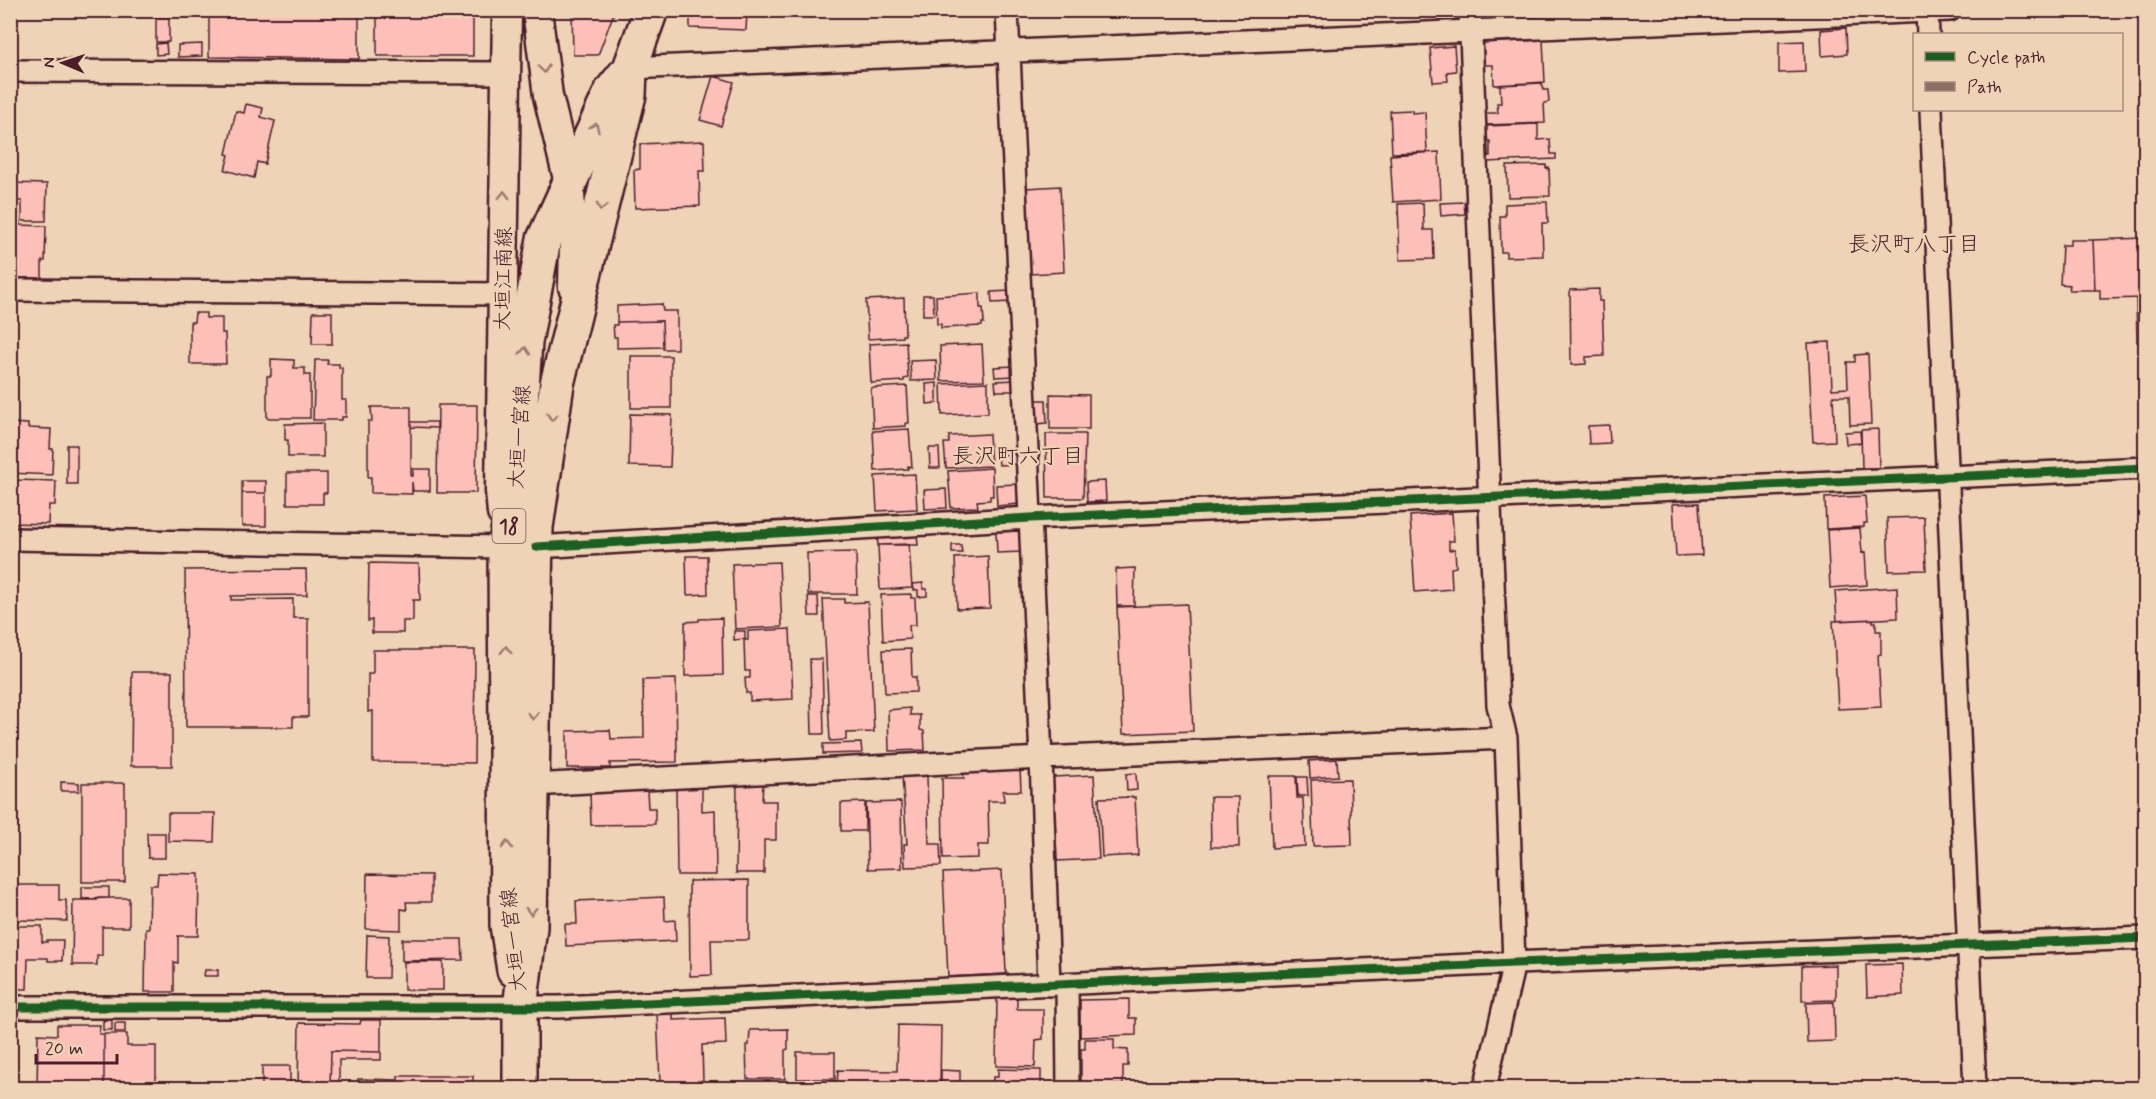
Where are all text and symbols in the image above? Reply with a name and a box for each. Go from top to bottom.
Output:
north arrow [33,33,93,93]
legend [1913,33,2123,111]
text: Cycle path [1967,46,2045,70]
text: N [39,57,60,68]
one-way arrow [538,64,550,73]
text: Path [1967,76,2002,100]
one-way arrow [587,123,599,134]
one-way arrow [498,191,510,200]
one-way arrow [596,202,609,212]
street label: 大垣江南線 [489,226,519,332]
district label: 長沢町八丁目 [1848,231,1980,259]
one-way arrow [518,347,531,356]
street label: 大垣一宮線 [502,384,538,490]
one-way arrow [546,412,558,421]
district label: 長沢町六丁目 [952,443,1084,471]
road number: 18 [492,509,526,543]
one-way arrow [500,646,512,655]
one-way arrow [527,711,539,720]
one-way arrow [501,841,513,850]
street label: 大垣一宮線 [495,886,533,994]
one-way arrow [525,906,537,915]
scale bar [36,1027,117,1065]
text: 20 m [45,1037,83,1061]

